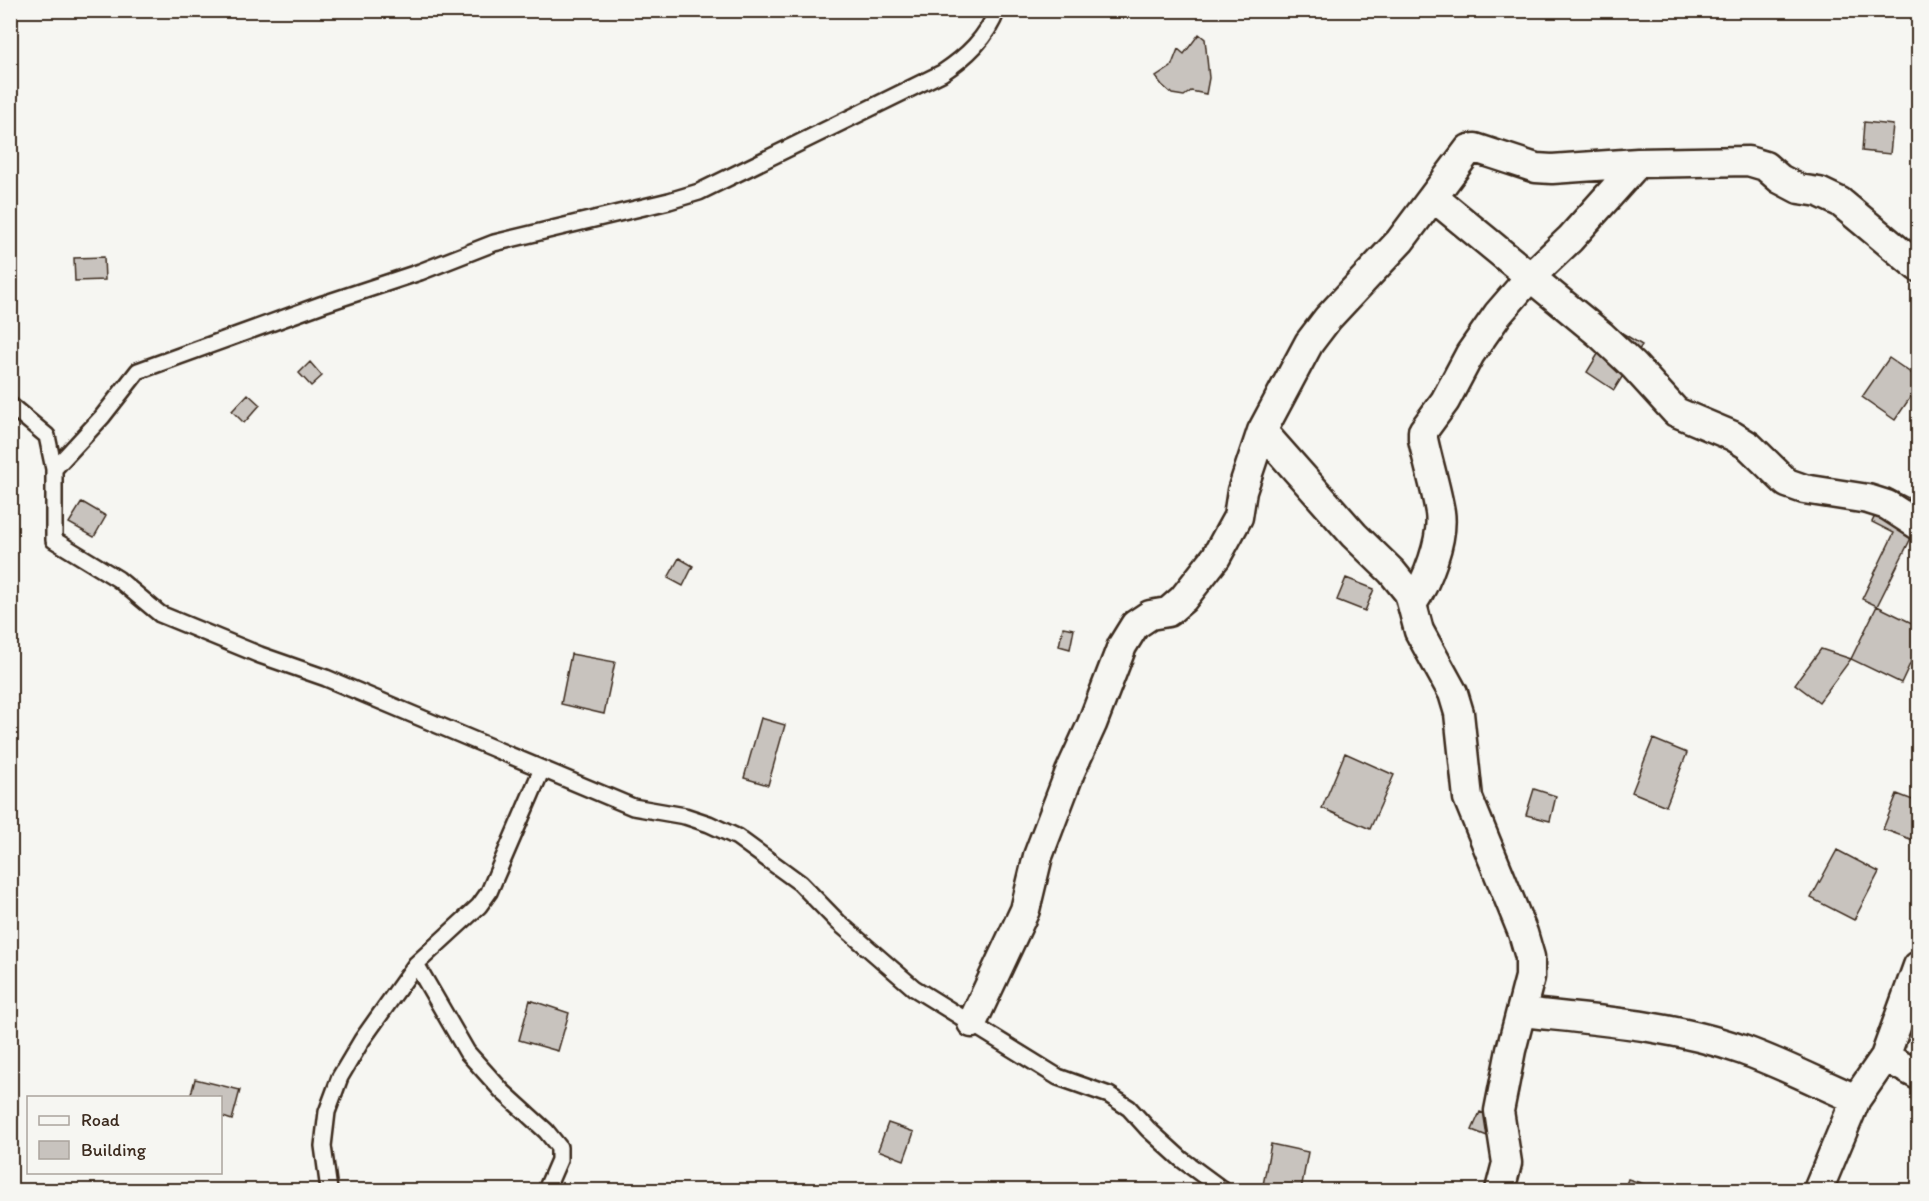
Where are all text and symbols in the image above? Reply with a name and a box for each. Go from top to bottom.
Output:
legend [27,1096,222,1174]
text: Road [81,1109,120,1131]
text: Building [81,1139,147,1161]

